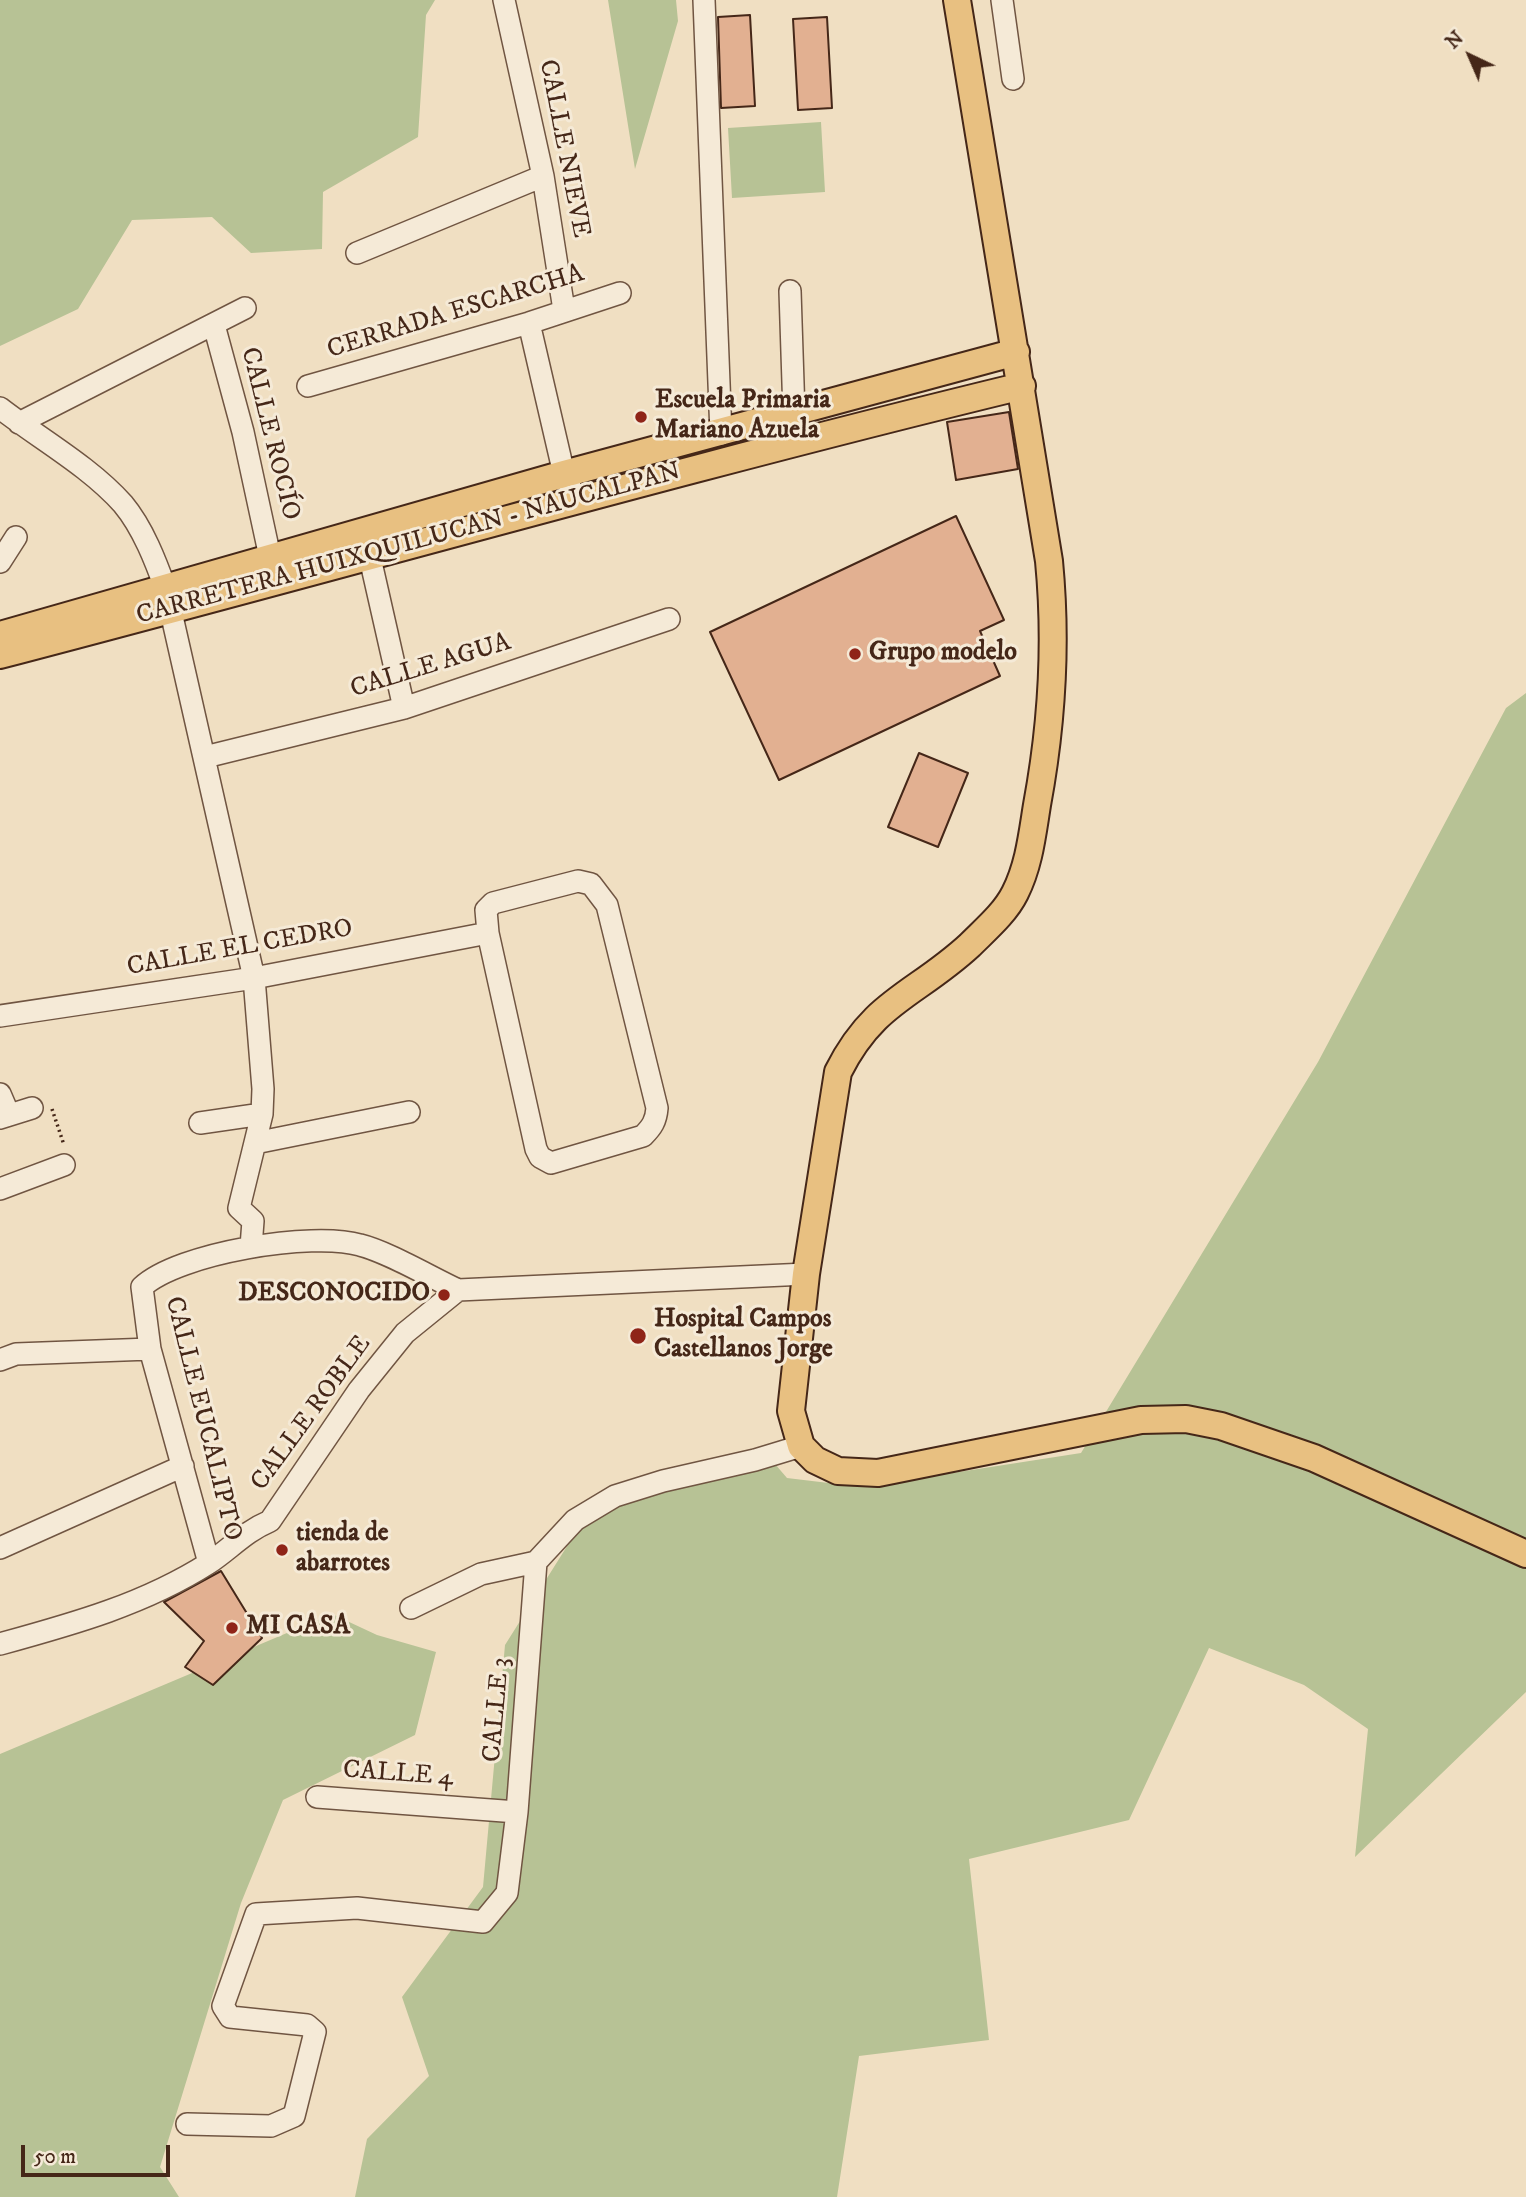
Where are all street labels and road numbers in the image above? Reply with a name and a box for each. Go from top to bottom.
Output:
street label: CALLE NIEVE [530,57,596,241]
street label: CERRADA ESCARCHA [324,259,588,367]
street label: CALLE ROCÍO [232,344,306,524]
street label: CARRETERA HUIXQUILUCAN - NAUCALPAN [133,457,685,633]
street label: CALLE AGUA [347,628,515,706]
street label: CALLE EL CEDRO [125,914,355,984]
street label: CALLE EUCALIPTO [157,1294,247,1544]
street label: CALLE ROBLE [245,1330,379,1498]
street label: CALLE 3 [478,1656,518,1764]
street label: CALLE 4 [342,1756,454,1794]

